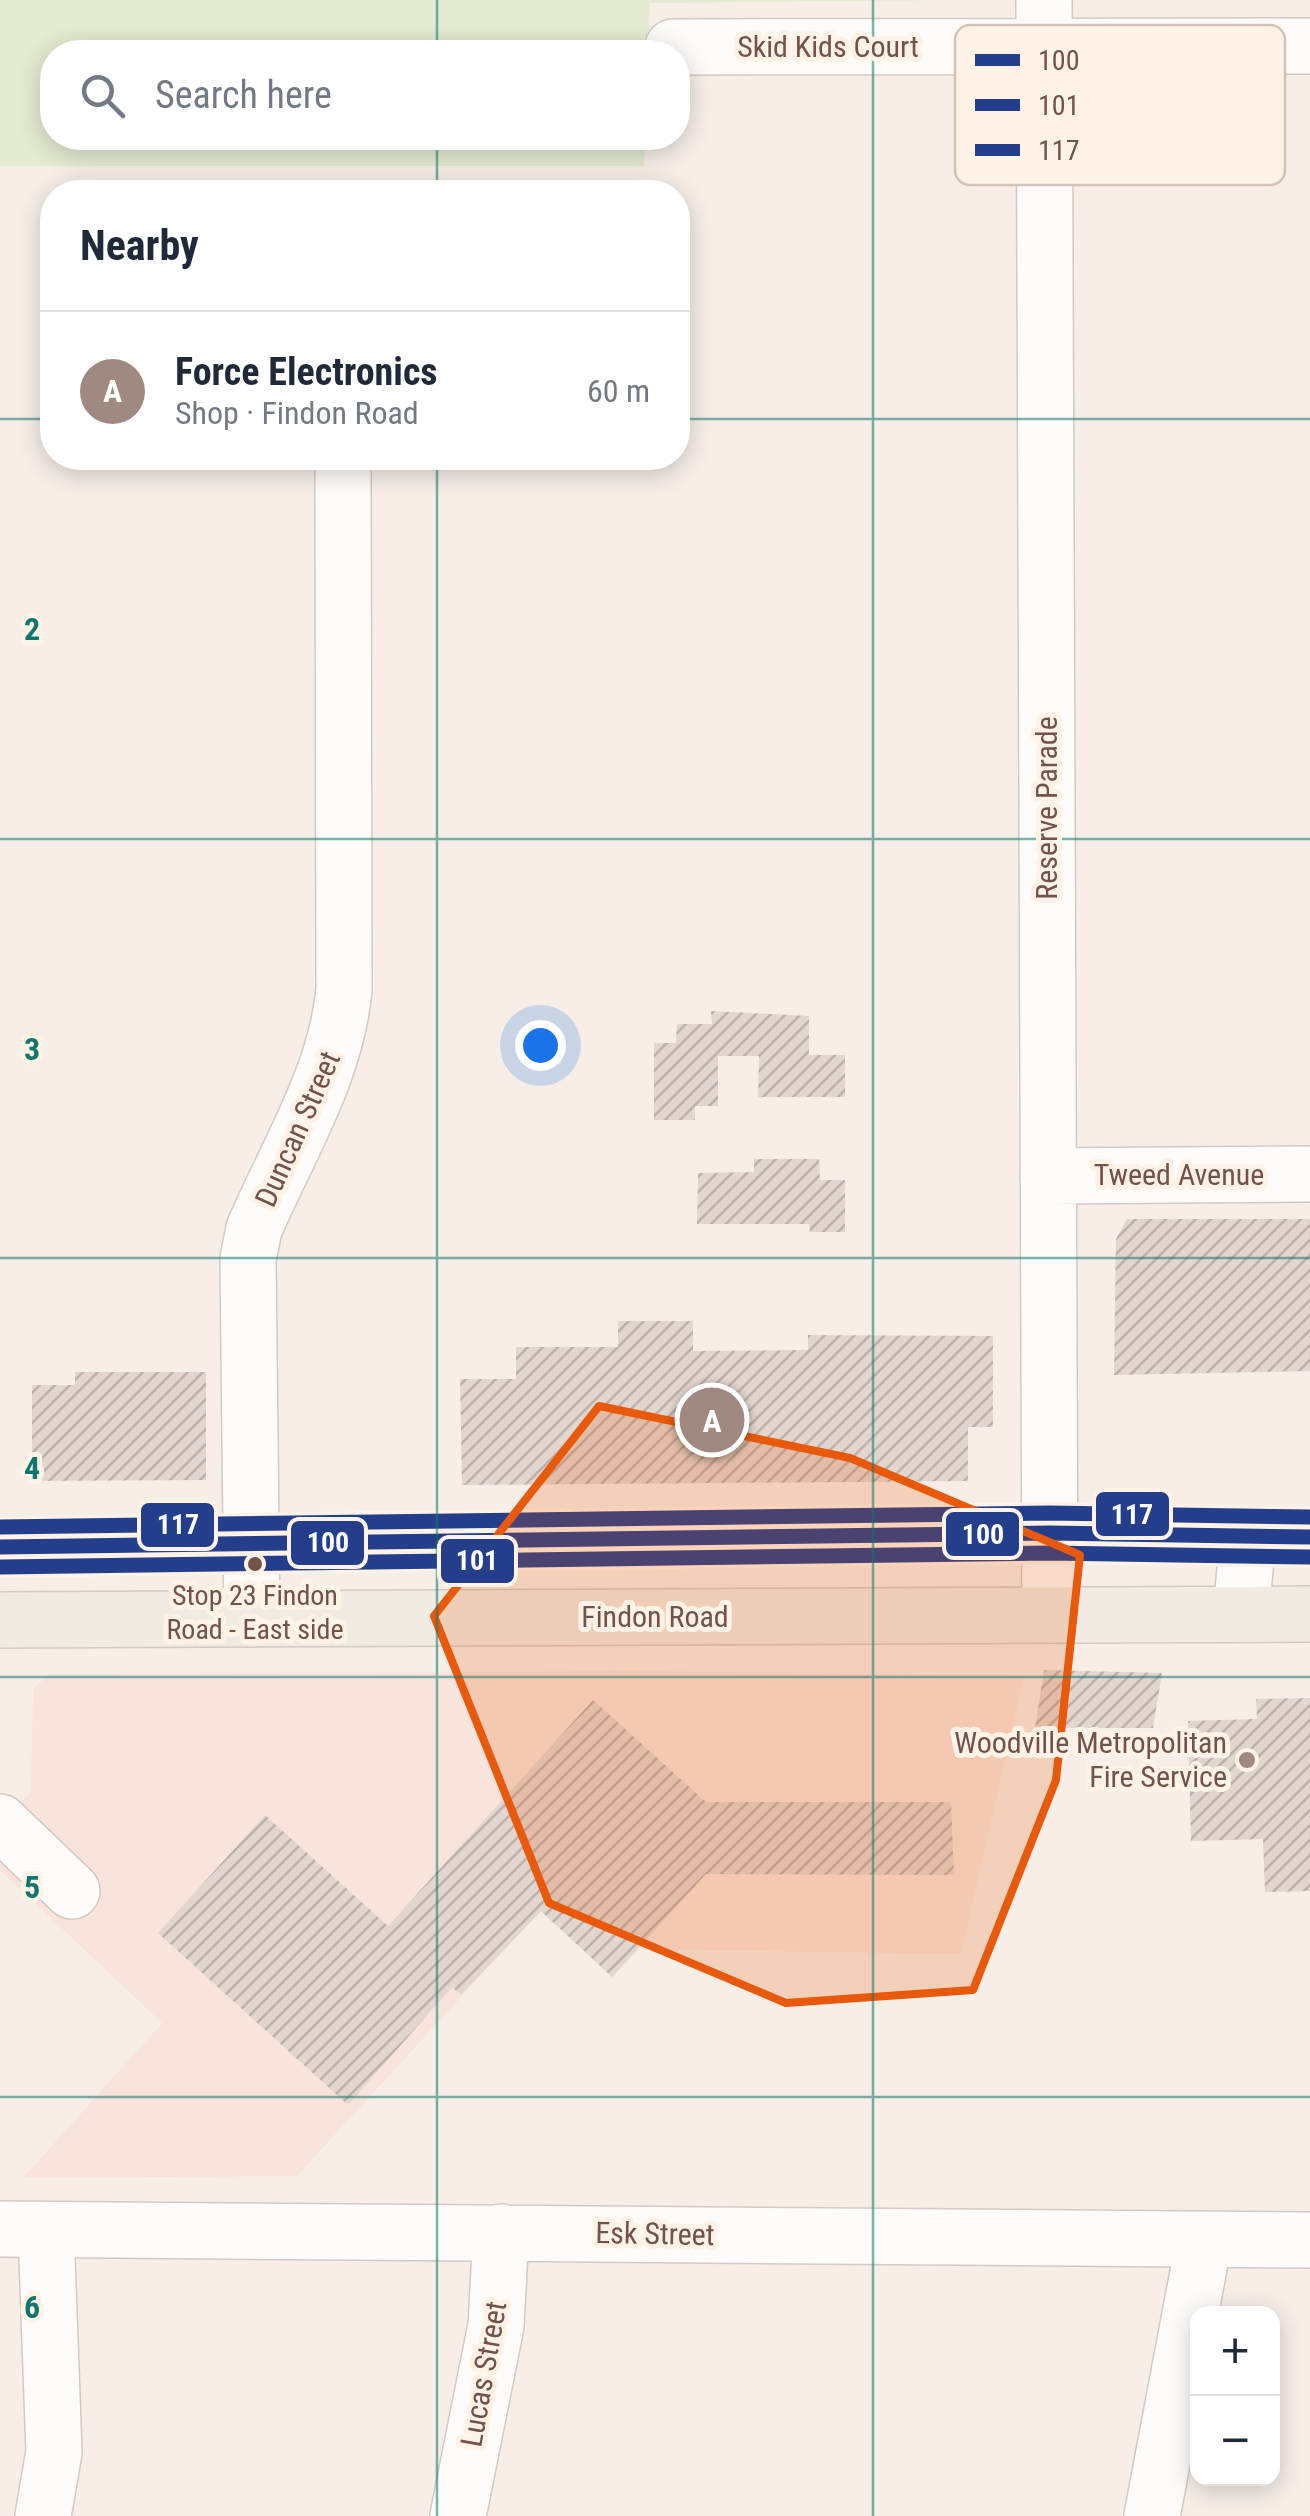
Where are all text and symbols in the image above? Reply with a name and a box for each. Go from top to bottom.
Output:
legend [955,25,1285,185]
street label: Skid Kids Court [737,29,919,64]
search box [40,40,690,150]
text: 100 [1038,44,1079,77]
icon: search [75,68,130,123]
text: Search here [155,73,332,117]
text: 101 [1038,89,1079,122]
text: 117 [1038,134,1079,167]
text: Nearby [80,221,199,270]
text: Force Electronics [175,350,438,394]
text: A [103,372,122,410]
text: 60 m [587,372,650,410]
text: Shop · Findon Road [175,394,419,432]
text: 2 [24,610,40,648]
street label: Reserve Parade [1029,716,1064,900]
your location [515,1020,566,1071]
text: 3 [24,1030,40,1068]
street label: Duncan Street [248,1046,347,1212]
street label: Tweed Avenue [1094,1157,1264,1192]
pin: A [680,1382,744,1458]
text: 4 [24,1449,40,1487]
line badge: 117 [1094,1490,1171,1538]
text: 117 [1111,1498,1153,1531]
line badge: 117 [139,1501,216,1549]
text: 117 [157,1508,199,1541]
line badge: 100 [944,1510,1021,1558]
text: 100 [962,1518,1004,1551]
line badge: 100 [289,1519,366,1567]
text: 100 [307,1526,349,1559]
line badge: 101 [439,1537,516,1585]
text: 101 [456,1544,498,1577]
marker: Stop 23 Findon Road - East side [245,1554,265,1574]
place label: Stop 23 Findon Road - East side [166,1579,344,1646]
street label: Findon Road [581,1599,729,1634]
place label: Woodville Metropolitan Fire Service [954,1725,1227,1794]
marker: Woodville Metropolitan Fire Service [1236,1749,1258,1771]
text: 5 [24,1868,40,1906]
street label: Esk Street [595,2215,715,2252]
text: 6 [24,2288,40,2326]
street label: Lucas Street [453,2298,514,2449]
map controls [1190,2306,1280,2486]
button: + [1190,2306,1280,2396]
button: − [1190,2396,1280,2486]

